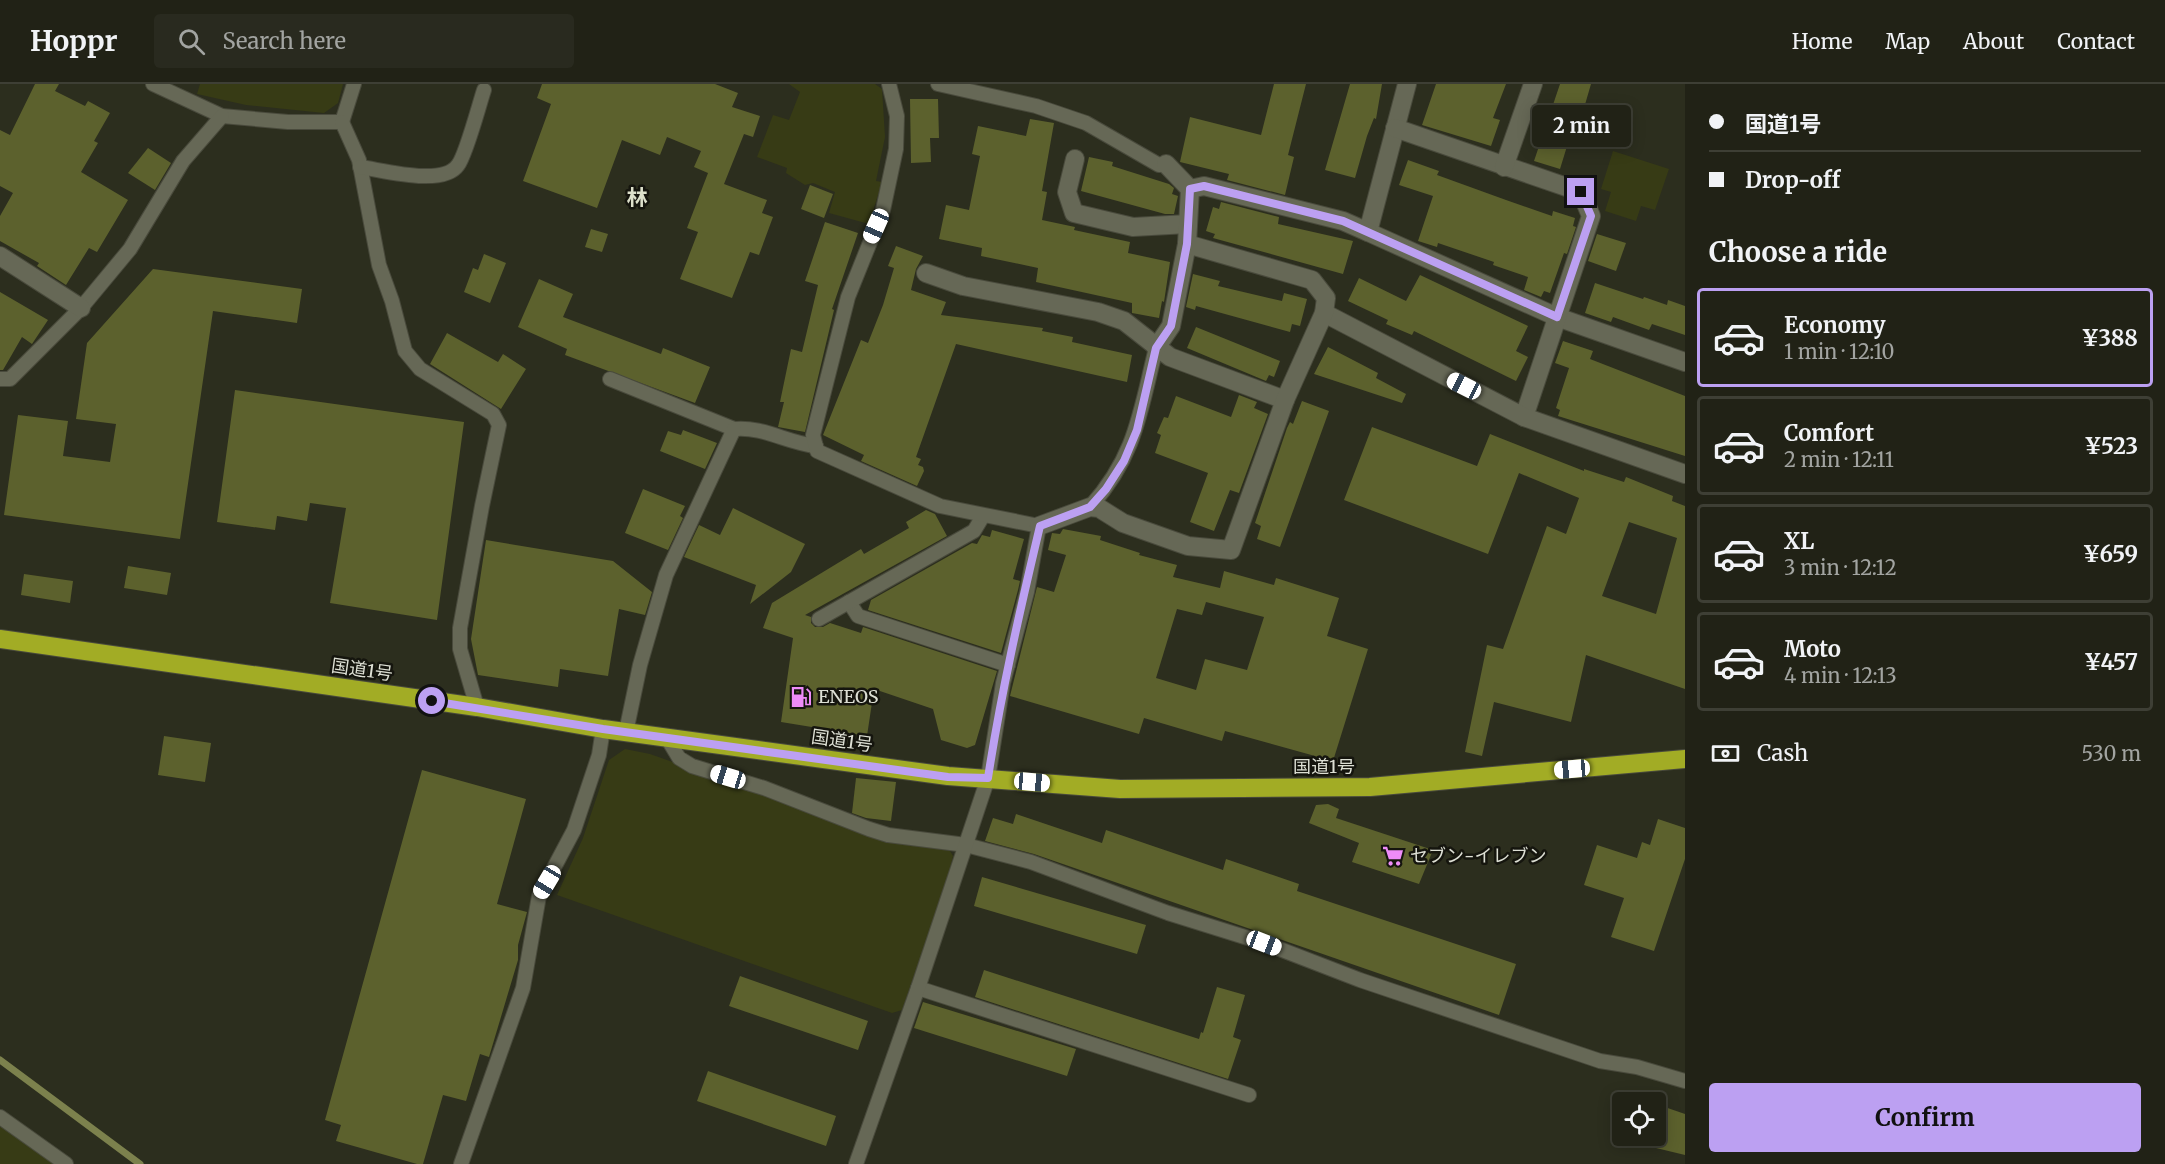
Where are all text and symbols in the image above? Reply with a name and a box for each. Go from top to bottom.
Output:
search box [154,14,574,68]
text: Hoppr [30,23,118,59]
icon: search [175,25,208,58]
text: Search here [223,27,346,55]
text: Home [1792,28,1852,55]
text: Map [1885,28,1930,55]
text: About [1963,28,2024,55]
text: Contact [2057,28,2135,55]
callout: 2 min [1532,105,1630,147]
text: 国道1号 [1745,110,1821,138]
text: 2 min [1553,113,1610,138]
text: Drop-off [1745,166,1840,194]
route end [1567,178,1594,205]
district label: 林 [627,184,648,211]
car [860,206,892,246]
text: Choose a ride [1709,235,1887,269]
icon: car [1712,311,1766,365]
text: Economy [1784,311,1885,339]
text: ¥388 [2081,324,2138,352]
text: 1 min · 12:10 [1784,339,1895,364]
car [1444,370,1484,402]
icon: car [1712,419,1766,473]
text: Comfort [1784,419,1874,447]
text: ¥523 [2084,432,2138,460]
text: 2 min · 12:11 [1784,447,1894,472]
icon: car [1712,527,1766,581]
text: XL [1784,527,1814,555]
text: ¥659 [2083,540,2138,568]
text: 3 min · 12:12 [1784,555,1897,580]
icon: car [1712,635,1766,689]
text: Moto [1784,635,1841,663]
text: ¥457 [2084,648,2138,676]
street label: 国道1号 [330,654,394,685]
text: 4 min · 12:13 [1784,663,1897,688]
fuel station icon: ENEOS [789,685,813,709]
place label: ENEOS [818,685,879,708]
route start [418,687,445,714]
street label: 国道1号 [810,725,874,756]
icon: cash [1709,737,1742,770]
text: Cash [1757,739,1808,767]
text: 530 m [2082,741,2141,766]
street label: 国道1号 [1293,755,1355,778]
car [1553,758,1591,780]
car [708,763,748,791]
car [1013,771,1051,793]
supermarket icon: セブン-イレブン [1381,844,1405,868]
place label: セブン-イレブン [1410,844,1546,867]
car [530,862,564,902]
car [1244,928,1284,958]
button: Confirm [1709,1083,2141,1152]
map controls [1612,1092,1666,1146]
button: locate [1612,1092,1666,1146]

